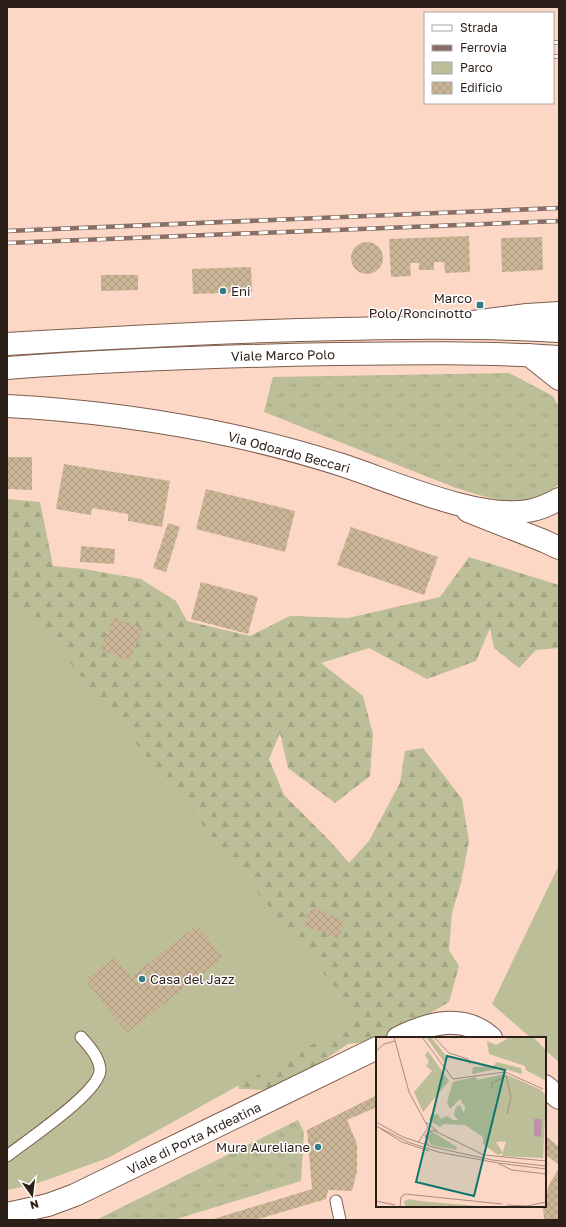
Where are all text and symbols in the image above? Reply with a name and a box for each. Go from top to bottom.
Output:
legend [424,12,554,104]
text: Strada [460,20,498,35]
text: Ferrovia [460,40,507,55]
text: Parco [460,60,493,75]
text: Edificio [460,80,502,95]
place label: Eni [231,283,250,299]
marker: Eni [218,286,228,296]
place label: Marco Polo/Roncinotto [369,290,472,321]
marker: Marco Polo/Roncinotto [475,300,485,310]
street label: Viale Marco Polo [231,346,335,364]
street label: Via Odoardo Beccari [226,428,352,476]
place label: Casa del Jazz [150,971,235,987]
marker: Casa del Jazz [137,974,147,984]
inset map [376,1037,546,1207]
street label: Viale di Porta Ardeatina [125,1099,263,1177]
place label: Mura Aureliane [216,1139,310,1155]
marker: Mura Aureliane [313,1142,323,1152]
north arrow [12,1175,52,1215]
text: N [29,1198,40,1213]

